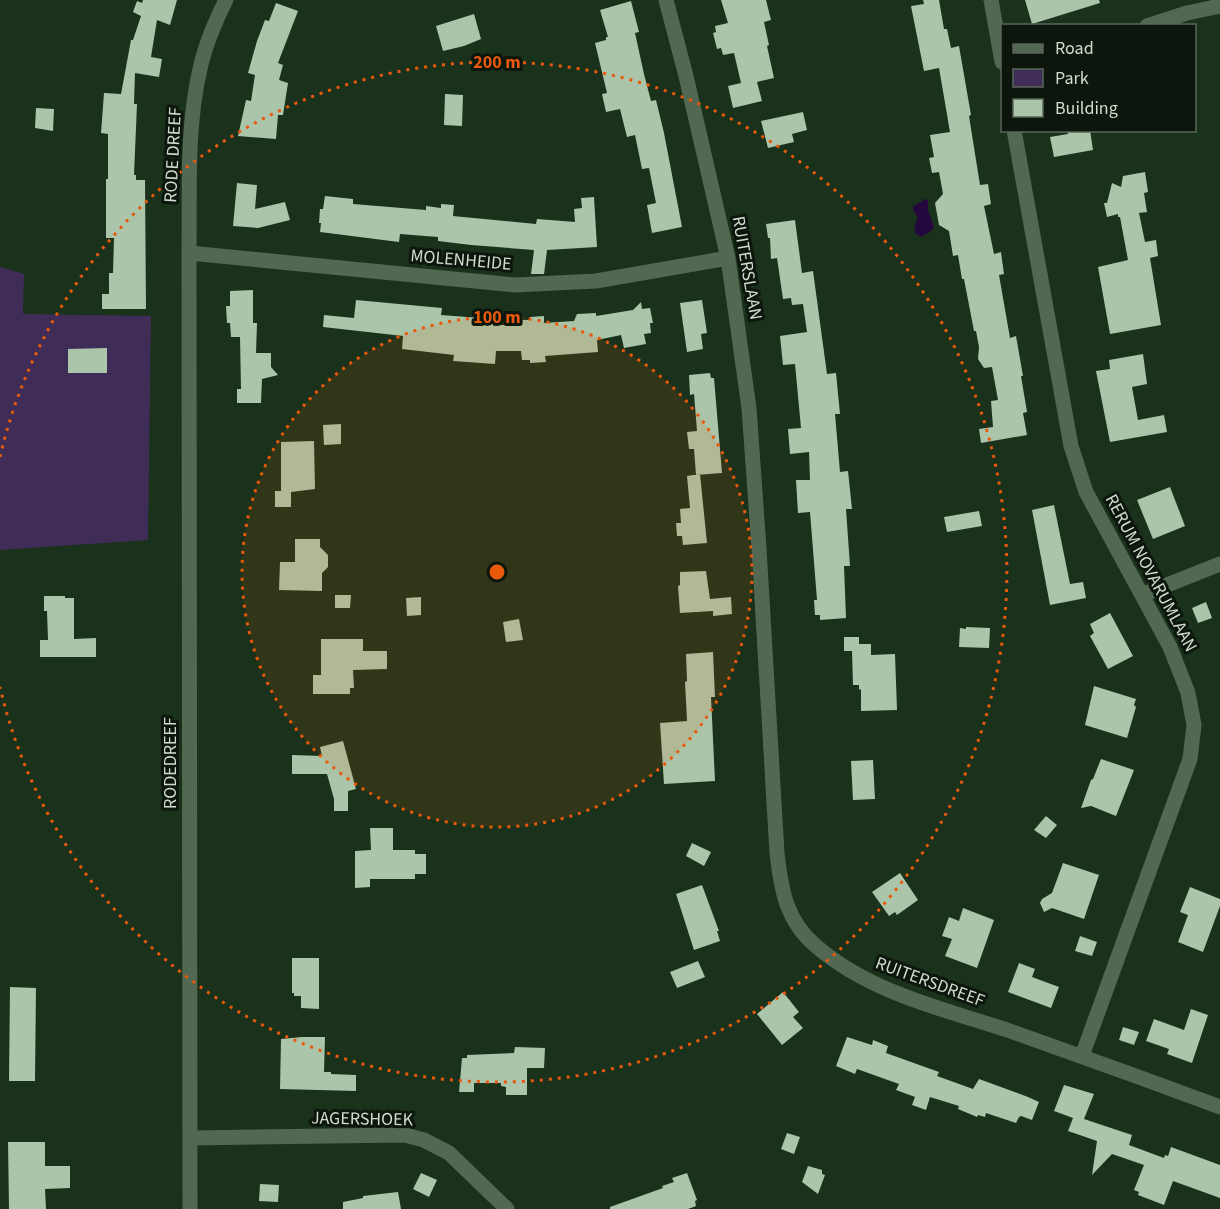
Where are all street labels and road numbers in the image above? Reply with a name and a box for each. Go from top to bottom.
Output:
street label: RODE DREEF [158,107,188,203]
street label: RUITERSLAAN [726,214,768,322]
street label: MOLENHEIDE [409,243,513,277]
street label: RERUM NOVARUMLAAN [1099,490,1203,656]
street label: RODEDREEF [158,717,183,809]
street label: RUITERSDREEF [872,951,988,1013]
street label: JAGERSHOEK [311,1106,414,1132]

